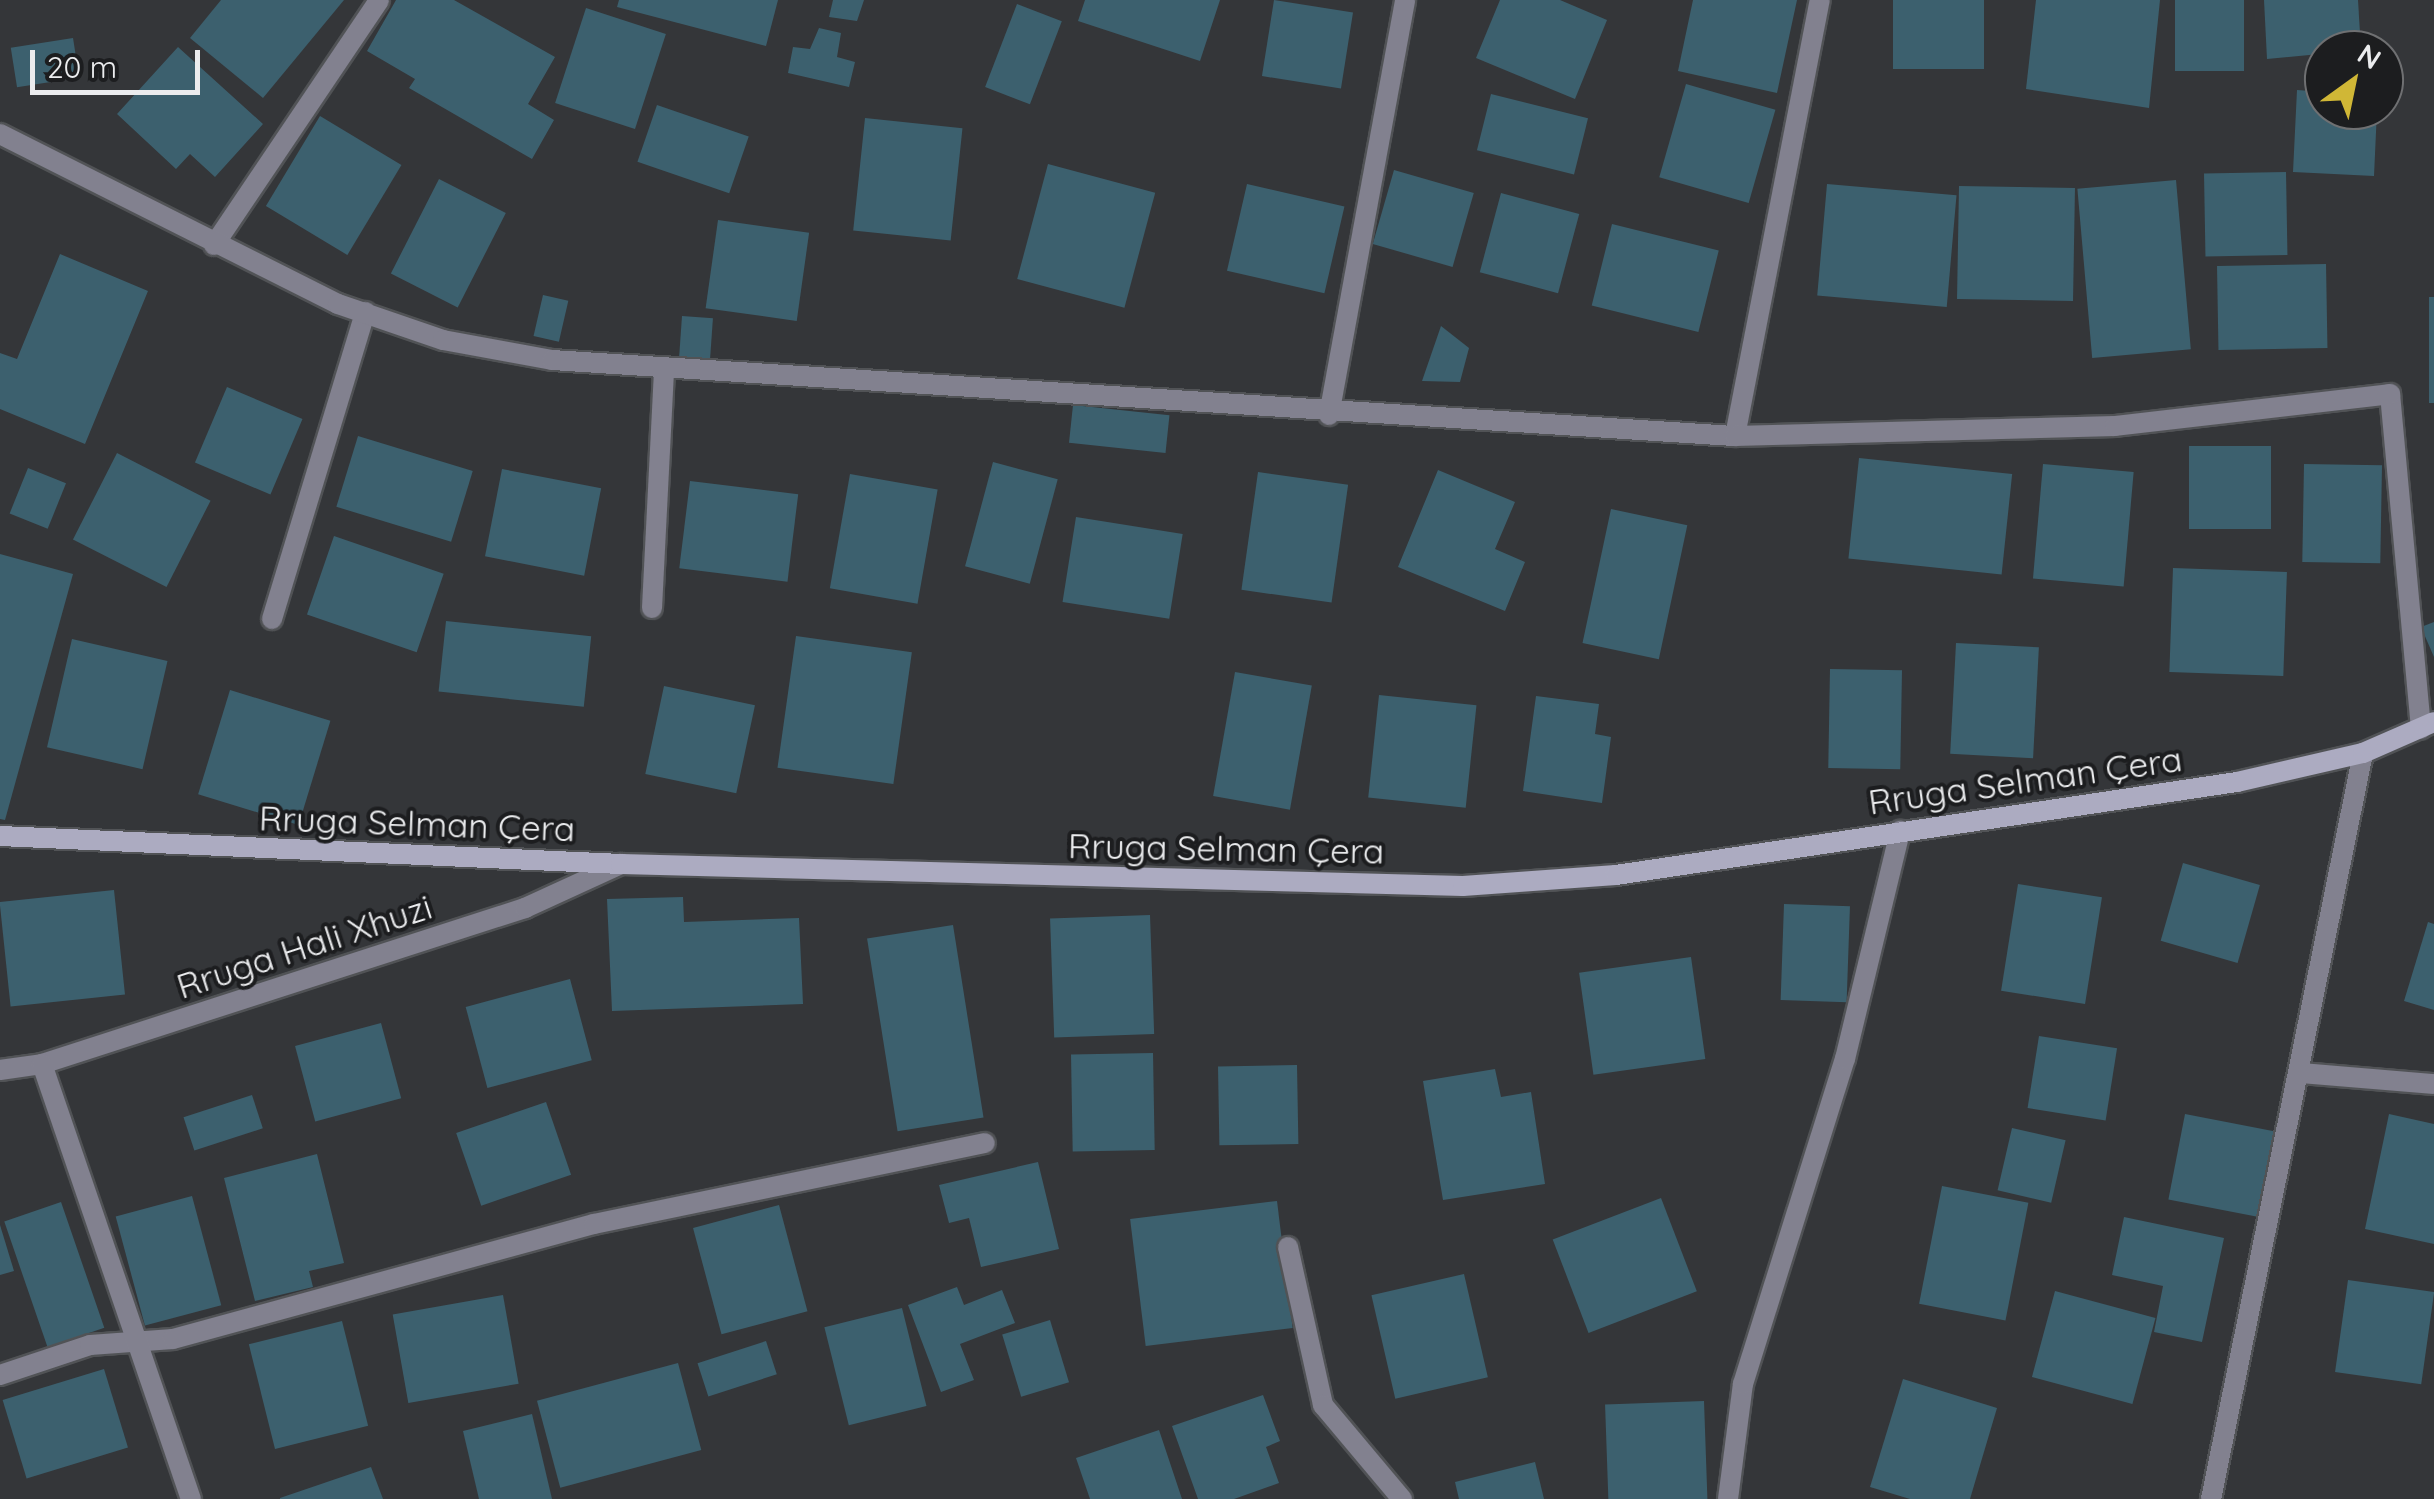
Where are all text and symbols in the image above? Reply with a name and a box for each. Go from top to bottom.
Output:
scale bar [35,30,205,92]
north arrow [2304,30,2404,130]
text: N [2351,36,2388,76]
text: 20 m [47,48,117,86]
street label: Rruga Selman Çera [1866,737,2184,823]
street label: Rruga Selman Çera [258,796,576,850]
street label: Rruga Selman Çera [1068,824,1384,872]
street label: Rruga Hali Xhuzi [171,885,437,1007]

